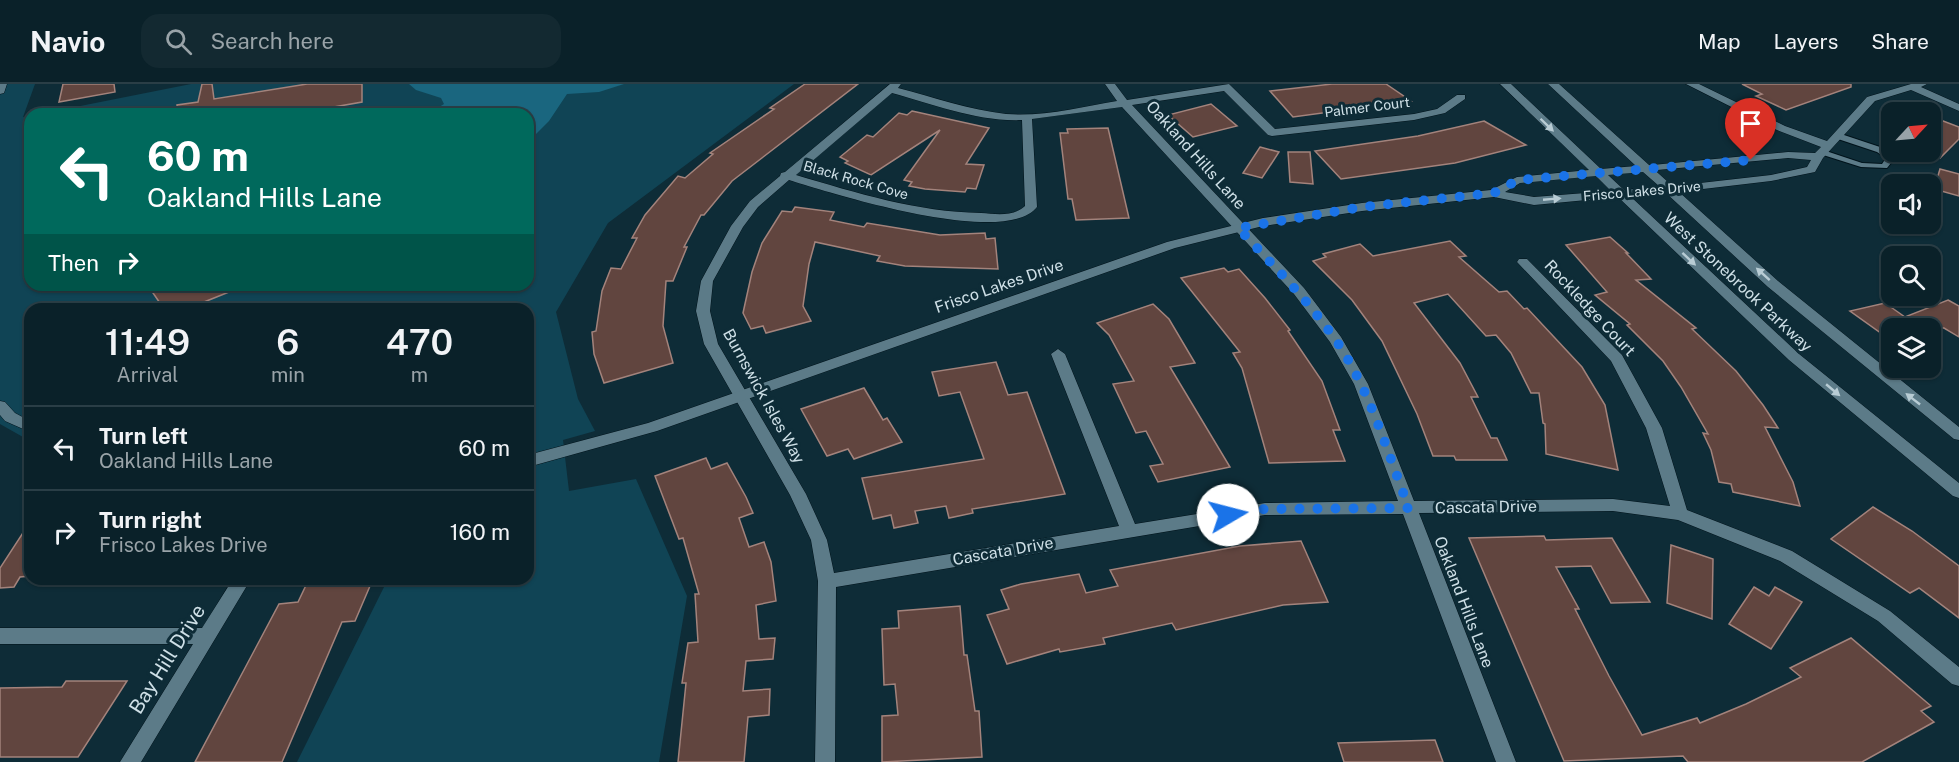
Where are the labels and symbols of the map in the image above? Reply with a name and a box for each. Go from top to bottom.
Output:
street label: Palmer Court [1323,94,1411,120]
street label: Oakland Hills Lane [1142,97,1250,213]
pin [1725,98,1776,160]
north arrow [1881,102,1941,162]
one-way arrow [1540,117,1554,131]
street label: Black Rock Cove [802,157,910,203]
street label: Frisco Lakes Drive [1582,178,1702,204]
one-way arrow [1542,194,1561,204]
street label: West Stonebrook Parkway [1660,208,1816,356]
one-way arrow [1681,252,1696,266]
street label: Frisco Lakes Drive [932,255,1066,317]
street label: Rockledge Court [1541,256,1639,360]
one-way arrow [1755,267,1770,281]
street label: Burnswick Isles Way [719,325,809,467]
one-way arrow [1825,383,1841,396]
one-way arrow [1905,393,1921,405]
position arrow [1196,483,1260,547]
street label: Cascata Drive [1435,497,1537,517]
street label: Cascata Drive [951,533,1055,569]
street label: Oakland Hills Lane [1430,534,1498,670]
street label: Bay Hill Drive [124,600,210,718]

